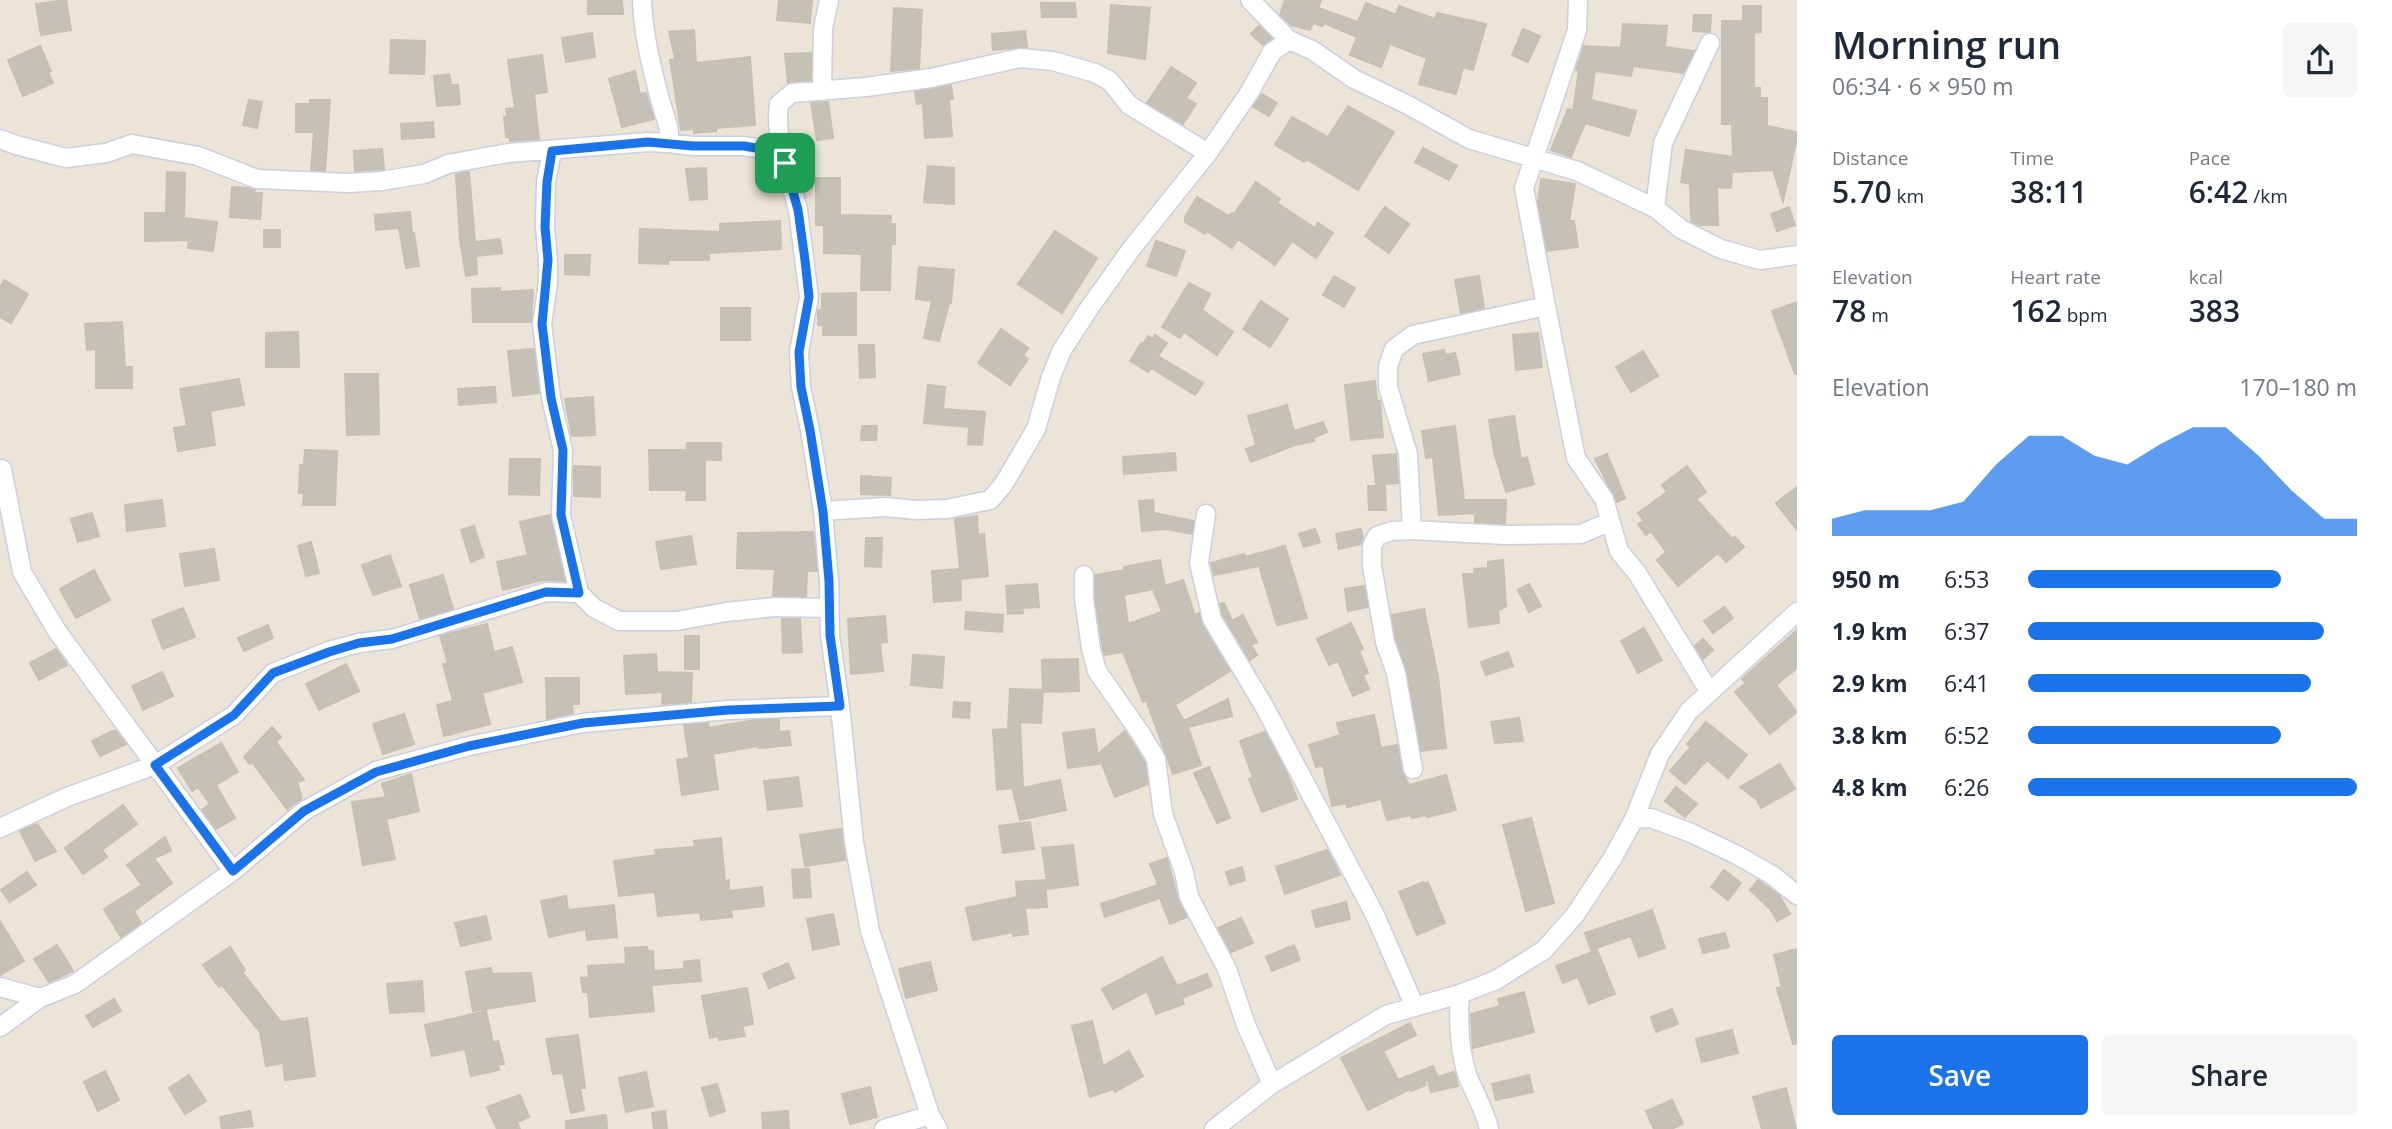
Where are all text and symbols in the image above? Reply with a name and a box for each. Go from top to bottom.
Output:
text: Morning run [1832,18,2061,70]
button: share [2283,23,2357,97]
text: 06:34 · 6 × 950 m [1832,70,2014,102]
pin [755,133,815,193]
icon: arrive [766,144,804,182]
text: Distance [1832,145,1908,171]
text: Time [2010,145,2054,171]
text: Pace [2189,145,2230,171]
text: 5.70 [1832,171,1892,212]
text: 38:11 [2010,171,2087,212]
text: 6:42 [2189,171,2248,212]
text: km [1892,183,1924,209]
text: /km [2248,183,2288,209]
text: Elevation [1832,264,1913,290]
text: Heart rate [2010,264,2101,290]
text: kcal [2189,264,2223,290]
text: 78 [1832,290,1866,331]
text: 162 [2010,290,2062,331]
text: 383 [2189,290,2240,331]
text: m [1866,302,1889,328]
text: bpm [2062,302,2108,328]
text: Elevation [1832,371,1930,403]
text: 170–180 m [2239,371,2357,403]
text: 950 m [1832,563,1900,595]
text: 6:53 [1944,563,1990,595]
text: 1.9 km [1832,615,1908,647]
text: 6:37 [1944,615,1990,647]
text: 2.9 km [1832,667,1908,699]
text: 6:41 [1944,667,1990,699]
text: 3.8 km [1832,719,1908,751]
text: 6:52 [1944,719,1990,751]
text: 4.8 km [1832,771,1908,803]
text: 6:26 [1944,771,1990,803]
button: Save [1832,1035,2088,1115]
button: Share [2102,1035,2357,1115]

